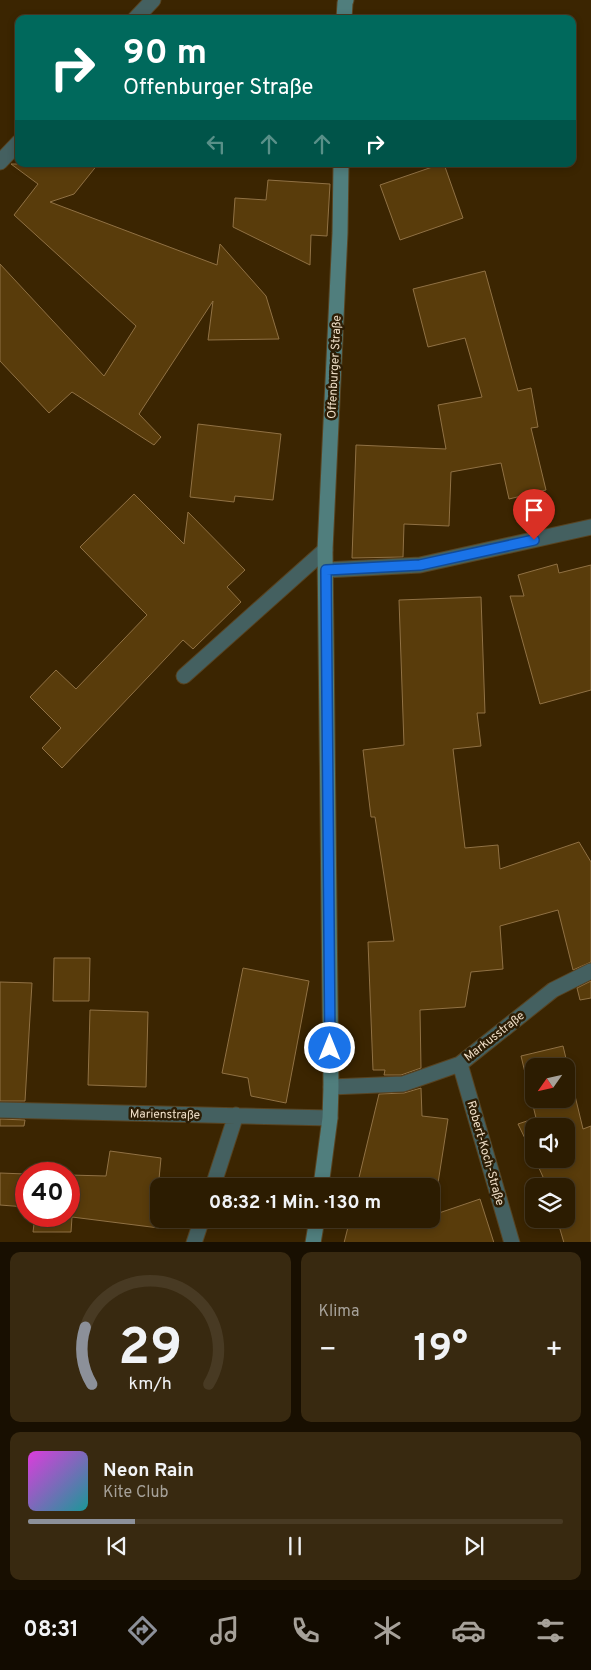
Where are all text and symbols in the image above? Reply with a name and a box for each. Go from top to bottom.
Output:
text: 90 m [123,32,207,76]
icon: right [40,35,105,100]
text: Offenburger Straße [123,75,313,102]
icon: left [202,130,230,158]
icon: ahead [255,130,283,158]
icon: ahead [308,130,336,158]
icon: right [361,130,389,158]
street label: Offenburger Straße [324,315,346,419]
pin [513,489,555,540]
icon: arrive [520,496,548,524]
street label: Markusstraße [461,1008,528,1065]
position arrow [303,1021,355,1073]
north arrow [525,1058,575,1108]
map controls [525,1058,575,1228]
street label: Robert-Koch-Straße [462,1099,508,1208]
street label: Marienstraße [130,1106,200,1124]
button: sound [525,1118,575,1168]
speed limit sign: 40 [15,1162,80,1227]
button: layers [525,1178,575,1228]
text: 08:32 · 1 Min. · 130 m [209,1191,381,1215]
text: Klima [319,1302,359,1322]
text: 29 [118,1317,182,1383]
text: 19° [414,1326,468,1375]
text: − [319,1333,337,1369]
text: + [545,1333,563,1369]
text: km/h [129,1373,172,1396]
text: Neon Rain [103,1459,194,1483]
text: Kite Club [103,1483,168,1503]
icon: previous [103,1532,131,1560]
icon: pause [281,1532,309,1560]
icon: next [460,1532,488,1560]
icon: directions [125,1613,160,1648]
icon: music [207,1613,242,1648]
icon: phone [288,1613,323,1648]
icon: climate [370,1613,405,1648]
icon: car [451,1613,486,1648]
icon: filters [533,1613,568,1648]
text: 08:31 [23,1617,79,1644]

